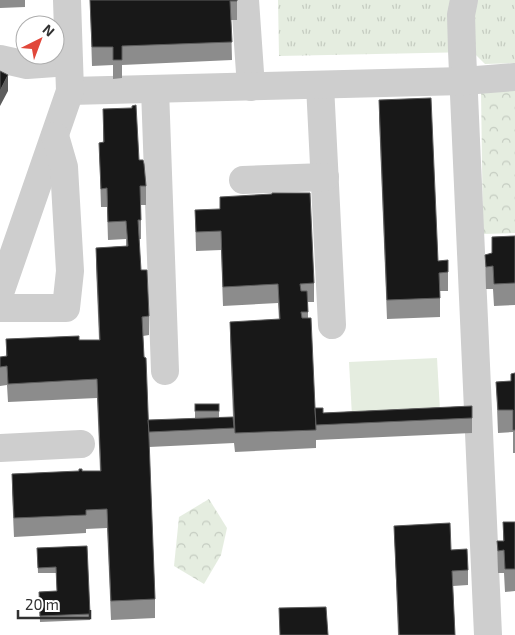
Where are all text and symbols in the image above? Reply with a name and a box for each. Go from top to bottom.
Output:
north arrow [15,15,65,65]
text: N [40,20,58,40]
scale bar [18,588,90,620]
text: 20 m [25,595,59,613]

